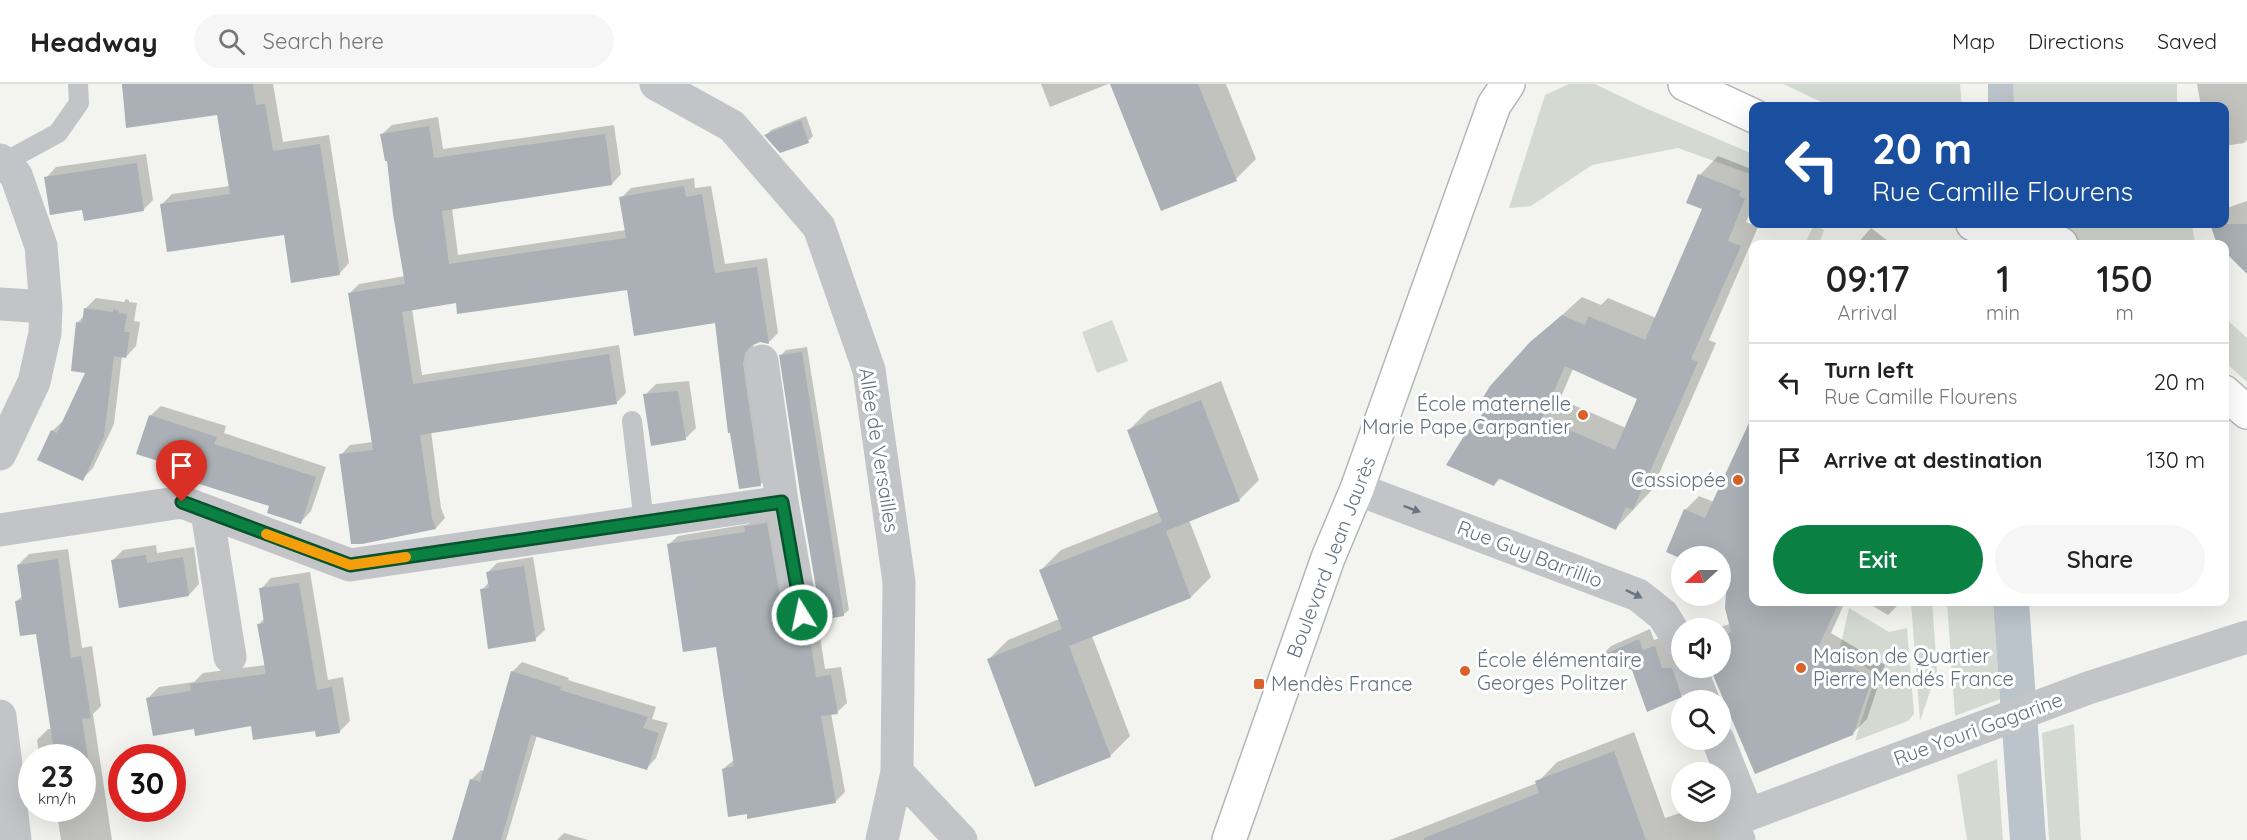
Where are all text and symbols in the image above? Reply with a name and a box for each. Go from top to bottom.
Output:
search box [194,14,614,68]
text: Headway [30,24,158,59]
icon: search [215,25,248,58]
text: Search here [263,27,384,55]
text: Map [1952,28,1995,54]
text: Directions [2028,28,2124,54]
text: Saved [2157,28,2217,54]
text: 20 m [1872,122,1972,175]
icon: left [1773,126,1851,204]
text: Rue Camille Flourens [1872,174,2133,208]
text: 09:17 [1825,256,1910,301]
text: 1 [1996,256,2010,301]
text: 150 [2097,256,2153,301]
text: Arrival [1838,300,1897,325]
text: min [1986,300,2020,325]
text: m [2115,300,2134,325]
text: Turn left [1824,356,1914,384]
street label: Allée de Versailles [854,366,905,534]
icon: left [1773,366,1806,399]
text: 20 m [2154,368,2205,396]
text: Rue Camille Flourens [1824,384,2017,409]
place label: École maternelle Marie Pape Carpantier [1362,391,1571,439]
marker: École maternelle Marie Pape Carpantier [1576,408,1590,422]
pin [156,440,207,502]
icon: arrive [1773,444,1806,477]
text: Arrive at destination [1824,446,2042,474]
text: 130 m [2146,446,2205,474]
icon: arrive [165,449,198,482]
street label: Boulevard Jean Jaurès [1280,452,1381,661]
place label: Cassiopée [1631,467,1726,492]
marker: Cassiopée [1731,473,1745,487]
one-way arrow [1403,505,1421,515]
street label: Rue Guy Barrillio [1454,514,1606,593]
button: Exit [1773,525,1983,594]
button: Share [1995,525,2205,594]
north arrow [1671,546,1731,606]
map controls [1671,546,1731,822]
position arrow [770,583,834,647]
one-way arrow [1625,589,1642,598]
button: sound [1671,618,1731,678]
place label: Maison de Quartier Pierre Mendés France [1813,643,2014,691]
place label: École élémentaire Georges Politzer [1477,647,1642,695]
marker: Maison de Quartier Pierre Mendés France [1794,661,1808,675]
marker: École élémentaire Georges Politzer [1458,664,1472,678]
place label: Mendès France [1271,671,1413,696]
marker: Mendès France [1252,677,1266,691]
street label: Rue Youri Gagarine [1890,686,2066,771]
button: search [1671,690,1731,750]
speed limit sign: 30 [108,744,186,822]
text: 23 [40,757,74,795]
button: layers [1671,762,1731,822]
text: km/h [38,789,76,808]

